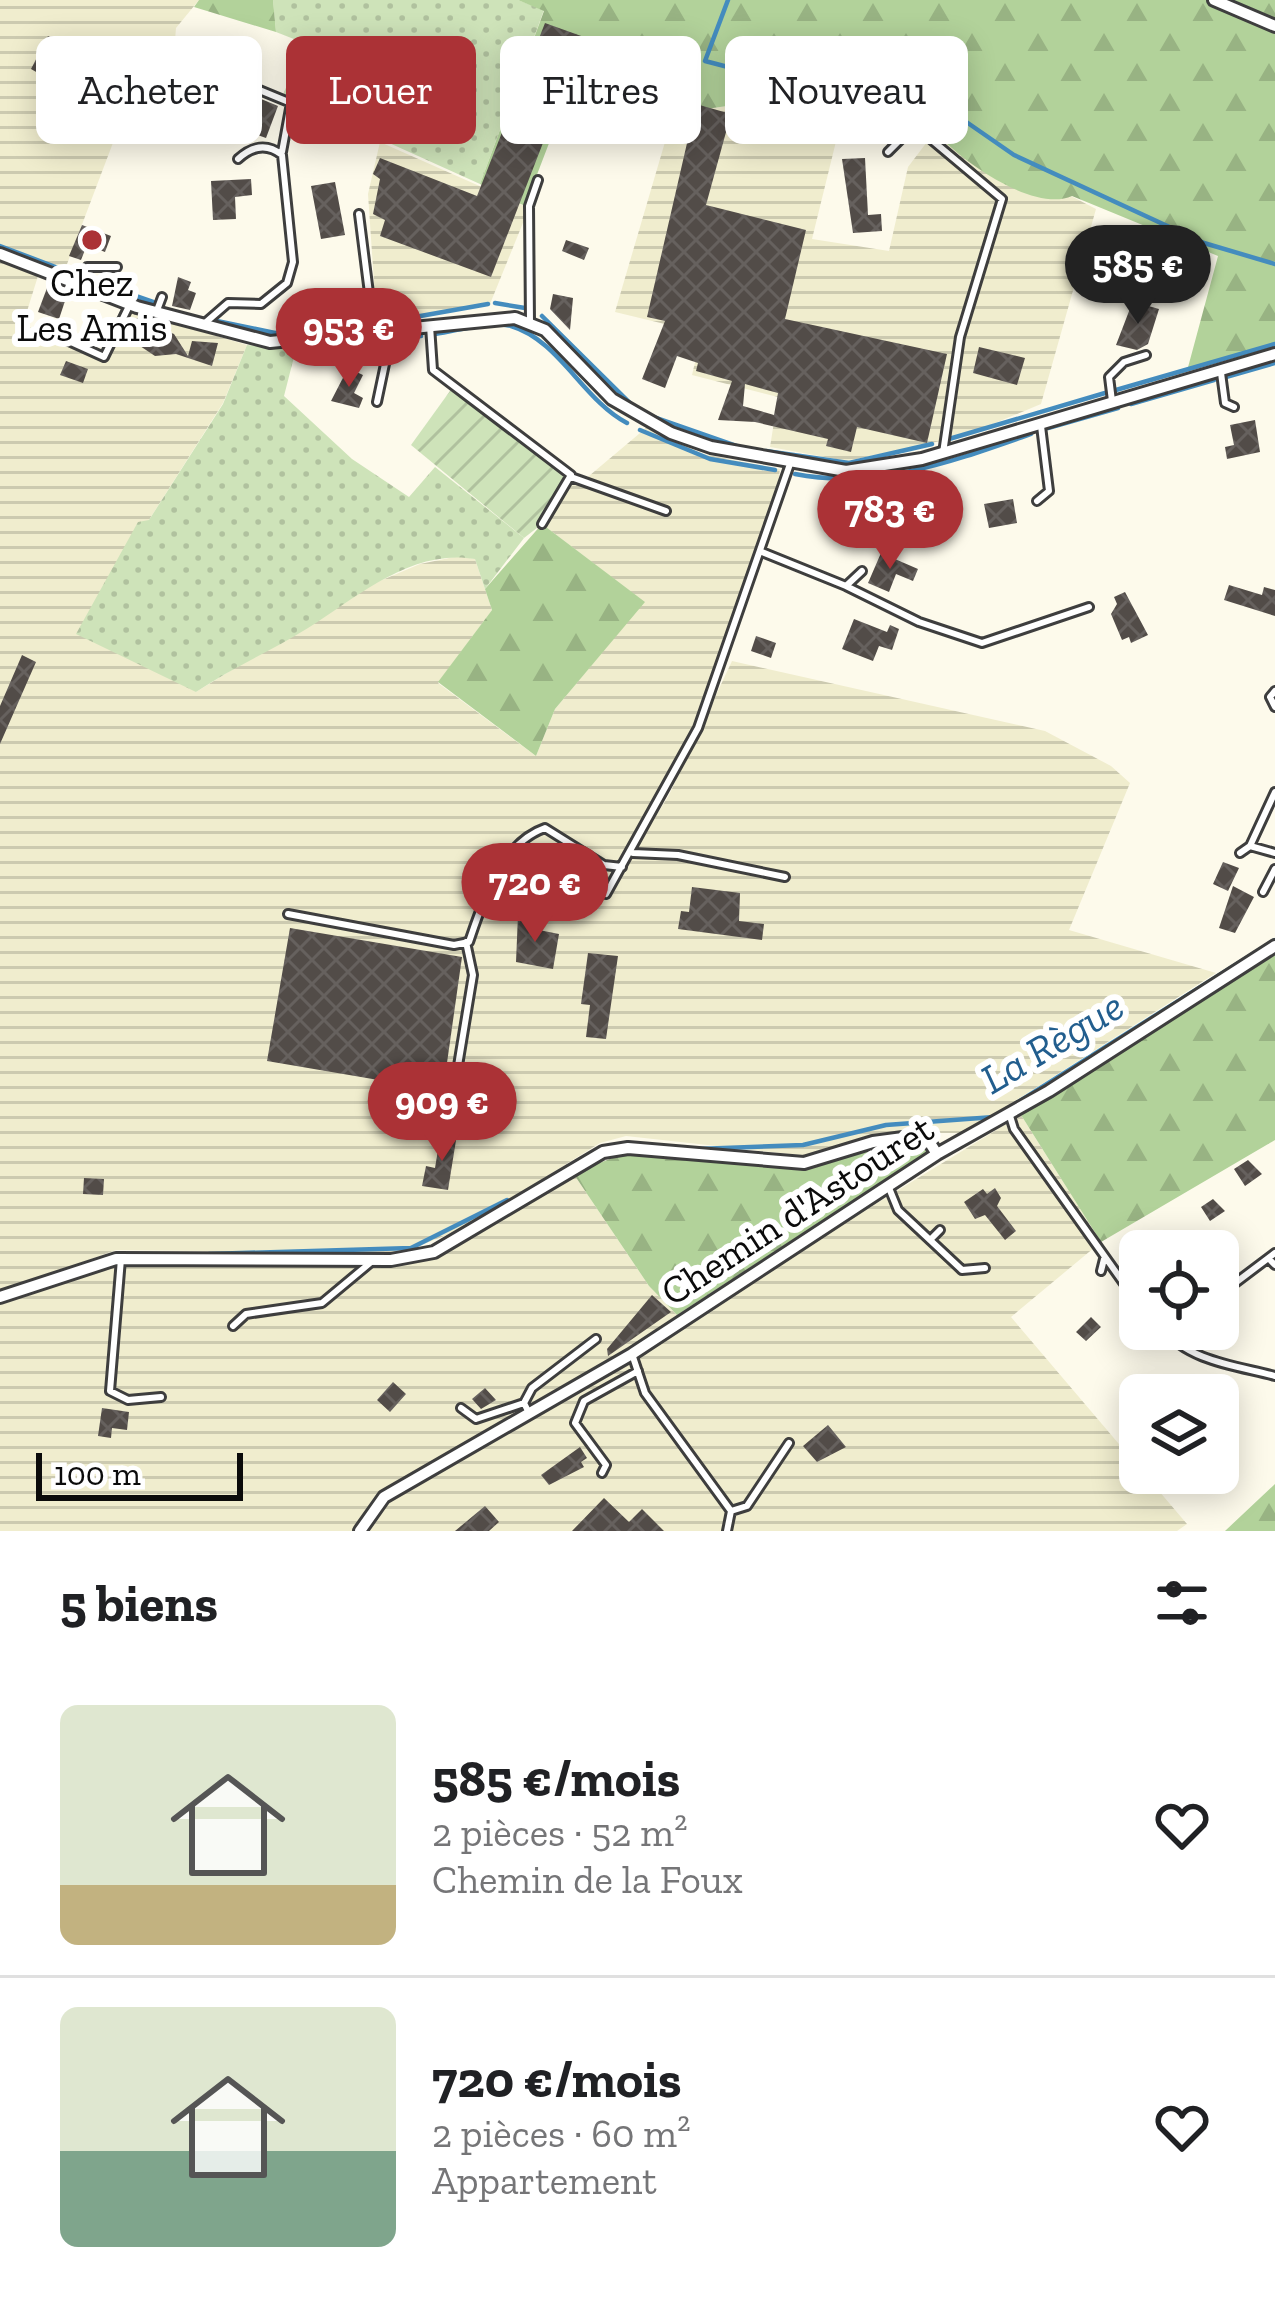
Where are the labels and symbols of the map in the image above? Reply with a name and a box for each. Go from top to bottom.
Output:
pin: 585 € [1054,225,1222,327]
marker: Chez Les Amis [79,227,105,253]
place label: Chez Les Amis [16,259,168,351]
pin: 953 € [265,288,433,390]
pin: 783 € [806,470,974,572]
pin: 720 € [451,843,619,945]
water label: La Règue [971,980,1133,1104]
pin: 909 € [358,1062,526,1164]
street label: Chemin d'Astouret [652,1104,942,1316]
scale bar [36,1447,243,1500]

